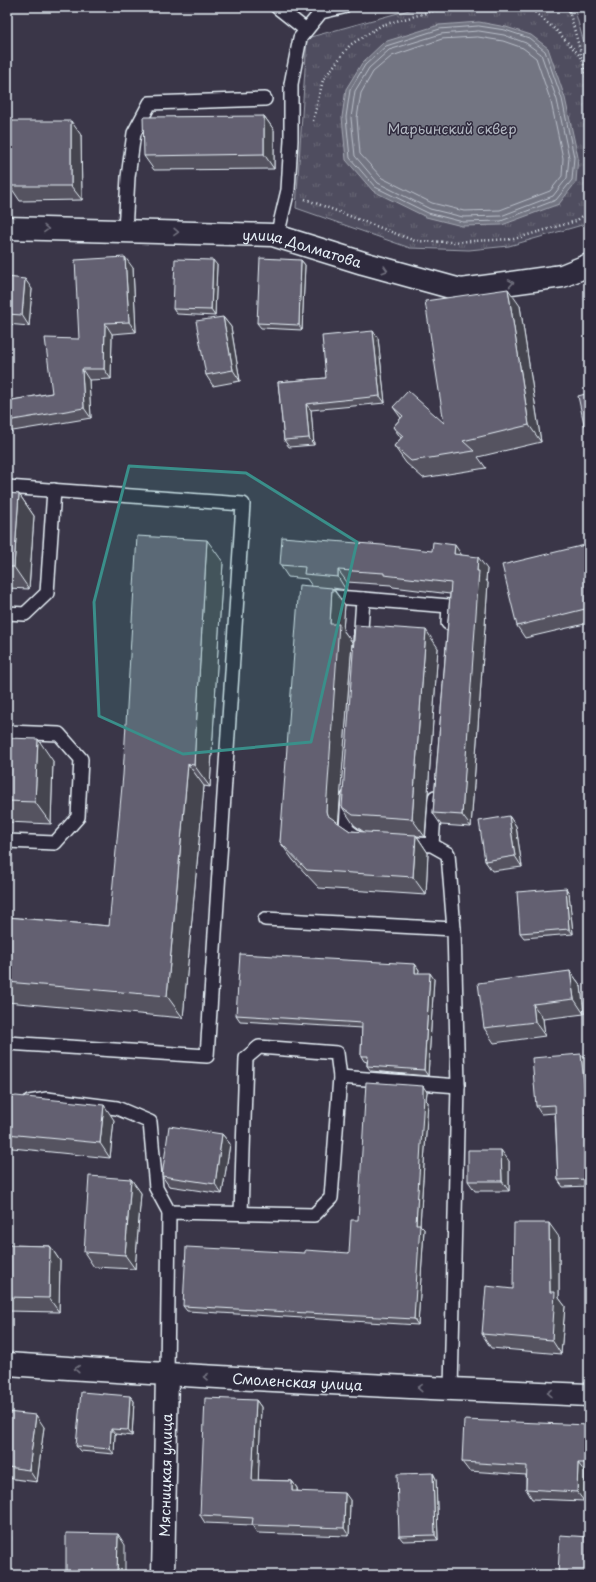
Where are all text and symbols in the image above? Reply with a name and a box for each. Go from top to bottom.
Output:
park label: Марьинский сквер [387,118,517,139]
street label: улица Долматова [242,224,365,273]
one-way arrow [43,225,49,233]
one-way arrow [173,228,179,237]
one-way arrow [381,265,388,274]
one-way arrow [508,279,514,288]
one-way arrow [74,1364,80,1373]
street label: Смоленская улица [232,1367,363,1395]
one-way arrow [203,1373,209,1381]
one-way arrow [417,1383,423,1392]
one-way arrow [547,1389,553,1397]
street label: Мясницкая улица [153,1413,177,1537]

